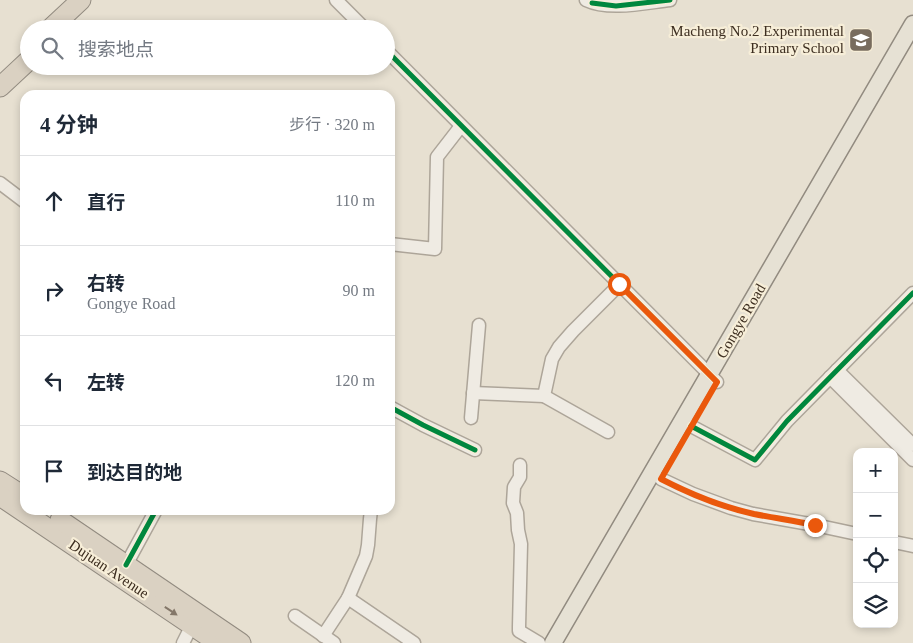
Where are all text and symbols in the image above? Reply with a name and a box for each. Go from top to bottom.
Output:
search box [20,20,395,75]
place label: Macheng No.2 Experimental Primary School [670,23,844,56]
school or university icon: Macheng No.2 Experimental Primary School [848,27,874,53]
icon: search [38,34,66,62]
text: 搜索地点 [78,39,154,60]
text: 4 分钟 [40,113,98,137]
text: 步行 · 320 m [289,116,375,133]
icon: ahead [40,187,68,215]
text: 直行 [87,192,125,213]
text: 110 m [335,192,375,209]
text: 右转 [87,273,125,294]
route start [608,273,631,296]
icon: right [40,277,68,305]
street label: Gongye Road [713,281,769,361]
text: 90 m [343,282,375,299]
text: Gongye Road [87,295,175,312]
icon: left [40,367,68,395]
text: 左转 [87,372,125,393]
text: 120 m [335,372,375,389]
map controls [853,448,898,628]
button: + [853,448,898,493]
icon: arrive [40,457,68,485]
text: 到达目的地 [87,462,182,483]
button: − [853,493,898,538]
route end [804,514,827,537]
street label: Dujuan Avenue [66,536,152,602]
button: locate [853,538,898,583]
button: layers [853,583,898,628]
one-way arrow [164,607,178,616]

